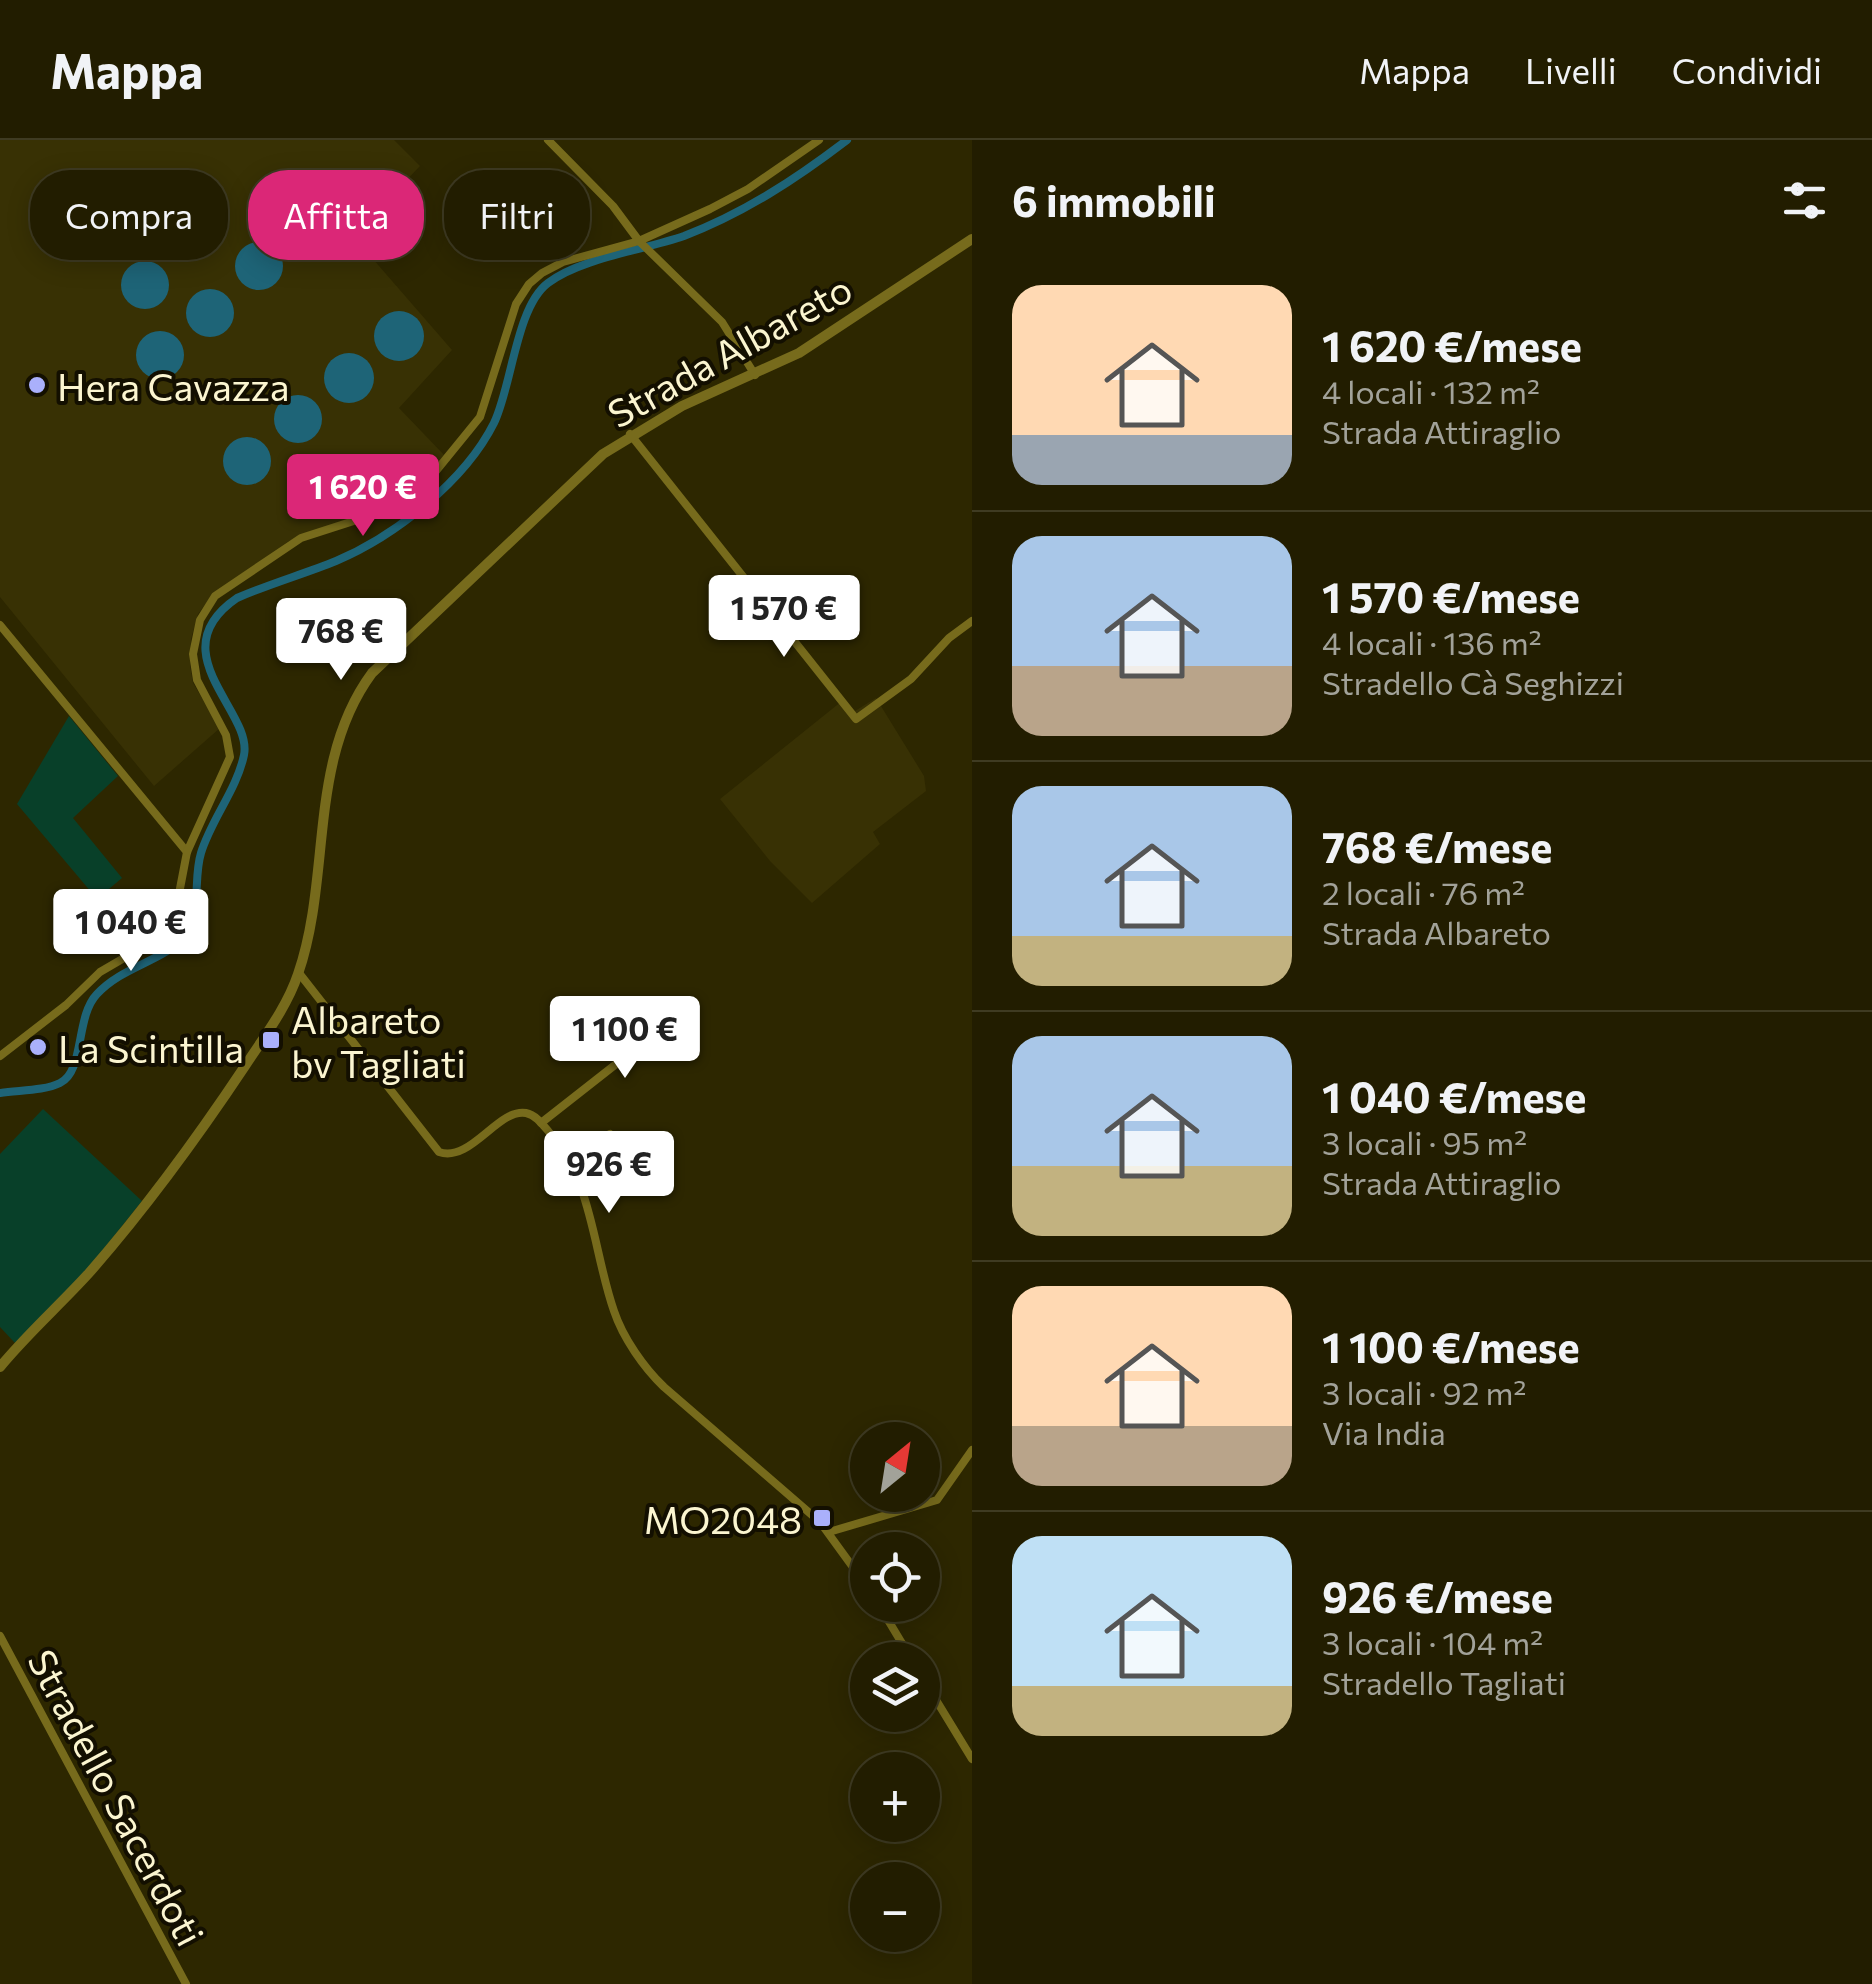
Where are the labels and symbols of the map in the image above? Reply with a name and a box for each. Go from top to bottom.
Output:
street label: Strada Albareto [599,264,859,436]
place label: Hera Cavazza [57,362,290,409]
marker: Hera Cavazza [26,374,48,396]
pin: 1 620 € [271,454,455,539]
pin: 1 570 € [692,575,876,660]
pin: 768 € [271,598,411,683]
pin: 1 040 € [39,889,223,974]
place label: Albareto bv Tagliati [291,995,466,1086]
pin: 1 100 € [533,996,717,1081]
place label: La Scintilla [58,1024,244,1071]
marker: Albareto bv Tagliati [260,1029,282,1051]
marker: La Scintilla [27,1036,49,1058]
pin: 926 € [539,1131,679,1216]
north arrow [850,1422,940,1512]
place label: MO2048 [644,1495,802,1542]
marker: MO2048 [811,1507,833,1529]
street label: Stradello Sacerdoti [19,1641,215,1953]

